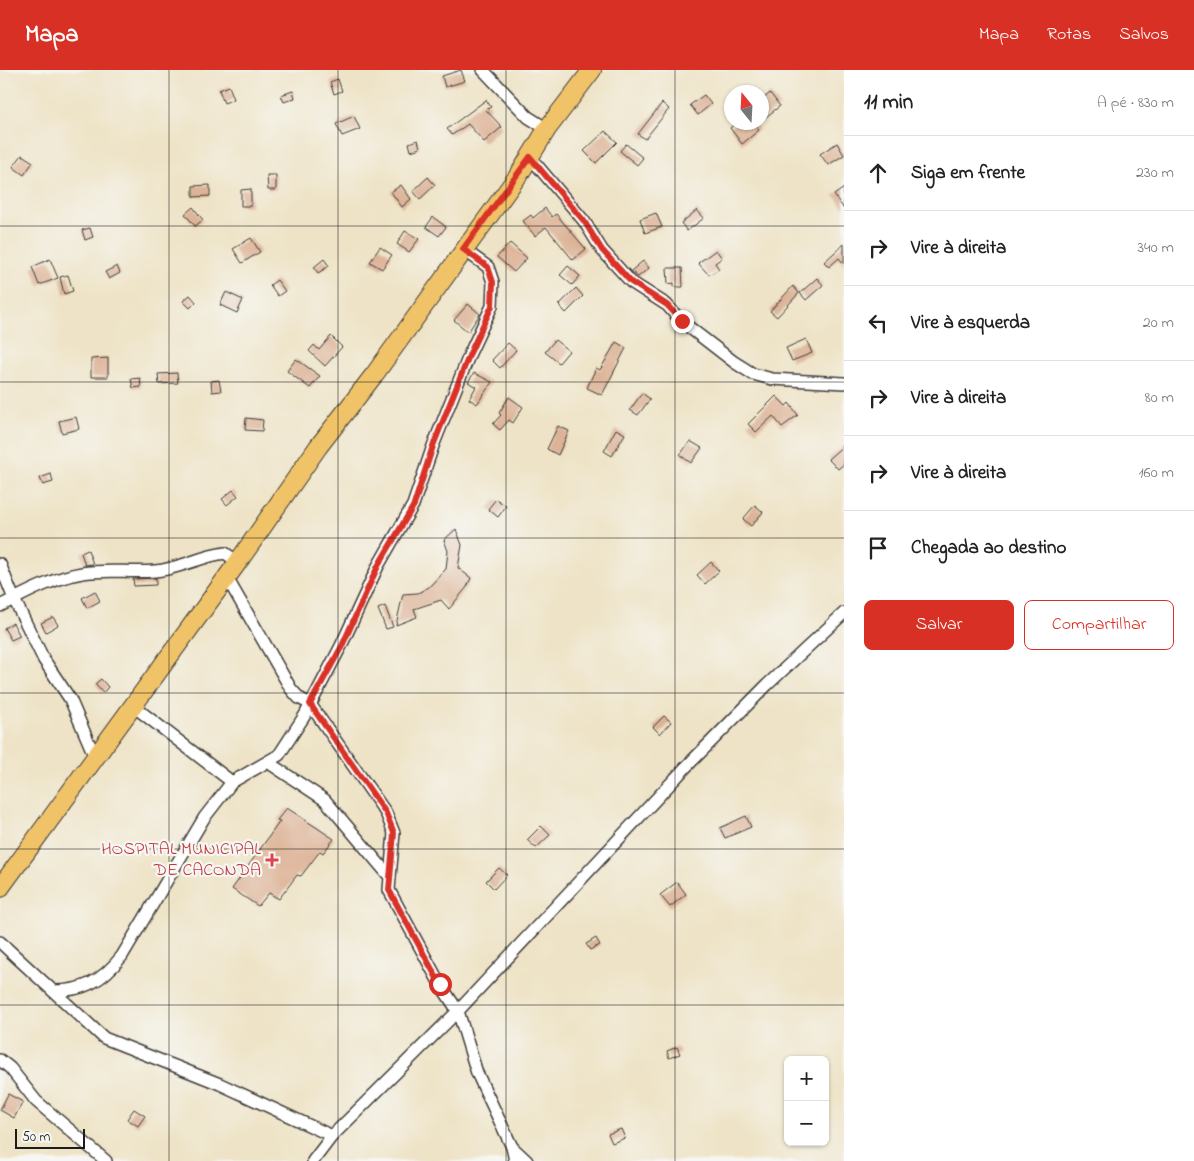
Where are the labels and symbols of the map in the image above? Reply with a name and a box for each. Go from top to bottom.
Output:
north arrow [724,85,769,130]
route end [671,310,694,333]
place label: HOSPITAL MUNICIPAL DE CACONDA [101,837,261,884]
marker: HOSPITAL MUNICIPAL DE CACONDA [265,853,279,867]
route start [429,973,452,996]
scale bar [15,1126,85,1149]

